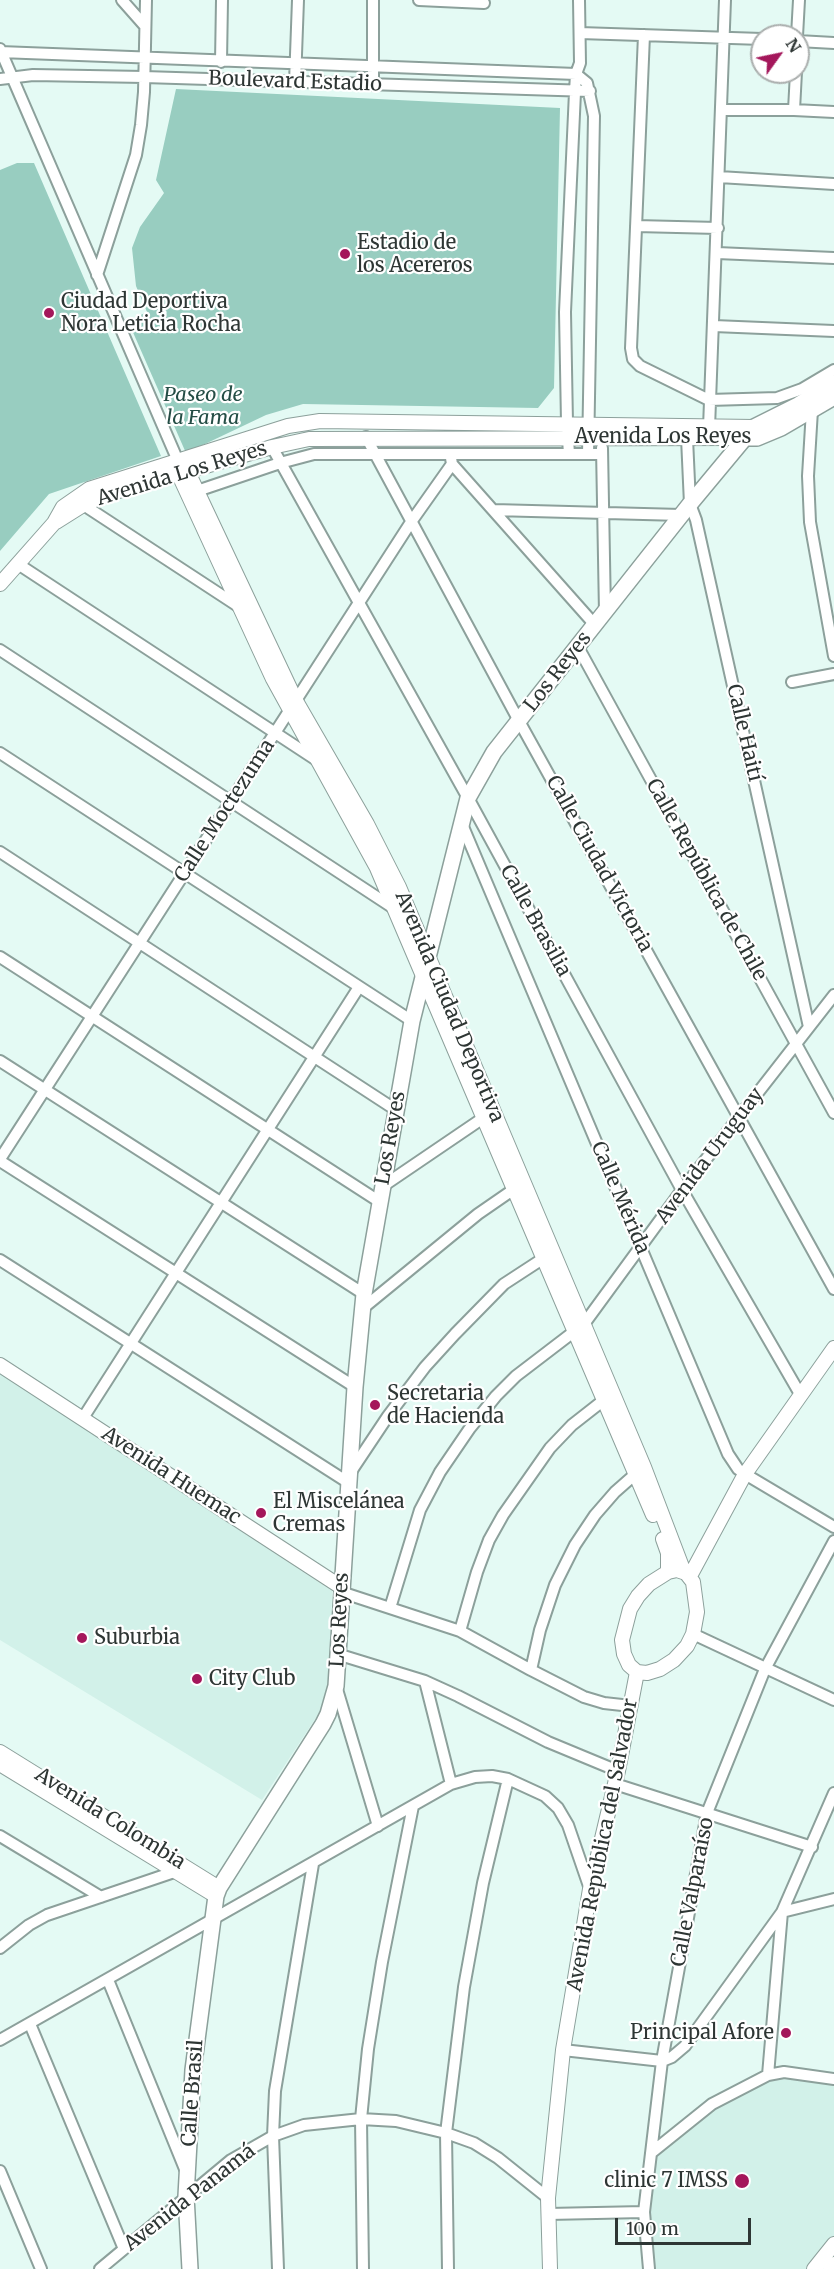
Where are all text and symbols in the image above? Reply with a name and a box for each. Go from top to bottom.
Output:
north arrow [750,24,810,84]
text: N [782,35,805,56]
street label: Boulevard Estadio [208,67,382,97]
place label: Estadio de los Acereros [357,231,473,278]
marker: Estadio de los Acereros [338,247,352,261]
place label: Ciudad Deportiva Nora Leticia Rocha [61,290,241,337]
marker: Ciudad Deportiva Nora Leticia Rocha [42,306,56,320]
park label: Paseo de la Fama [163,383,243,430]
street label: Avenida Los Reyes [575,425,751,449]
street label: Avenida Los Reyes [94,437,270,511]
street label: Los Reyes [519,627,597,717]
street label: Calle Haití [721,682,767,784]
street label: Calle Moctezuma [170,735,280,887]
street label: Calle Ciudad Victoria [541,772,657,956]
street label: Calle República de Chile [641,775,771,985]
street label: Calle Brasilia [494,861,576,981]
street label: Avenida Ciudad Deportiva [389,888,509,1126]
street label: Avenida Uruguay [651,1083,769,1229]
street label: Los Reyes [371,1089,411,1187]
street label: Calle Mérida [585,1138,655,1258]
place label: Secretaria de Hacienda [387,1382,504,1429]
marker: Secretaria de Hacienda [368,1398,382,1412]
street label: Avenida Huemac [97,1422,245,1530]
place label: El Miscelánea Cremas [273,1490,405,1537]
marker: El Miscelánea Cremas [254,1506,268,1520]
street label: Los Reyes [326,1572,354,1668]
place label: Suburbia [94,1626,180,1650]
marker: Suburbia [75,1631,89,1645]
place label: City Club [209,1667,296,1691]
marker: City Club [190,1672,204,1686]
street label: Avenida República del Salvador [563,1697,643,1993]
street label: Avenida Colombia [30,1763,190,1875]
street label: Calle Valparaíso [667,1815,719,1969]
place label: Principal Afore [630,2021,774,2045]
marker: Principal Afore [779,2026,793,2040]
street label: Calle Brasil [177,2039,209,2147]
street label: Avenida Panamá [120,2139,260,2257]
place label: clinic 7 IMSS [604,2169,728,2193]
marker: clinic 7 IMSS [733,2172,751,2190]
scale bar [618,2206,754,2244]
text: 100 m [626,2217,679,2240]

